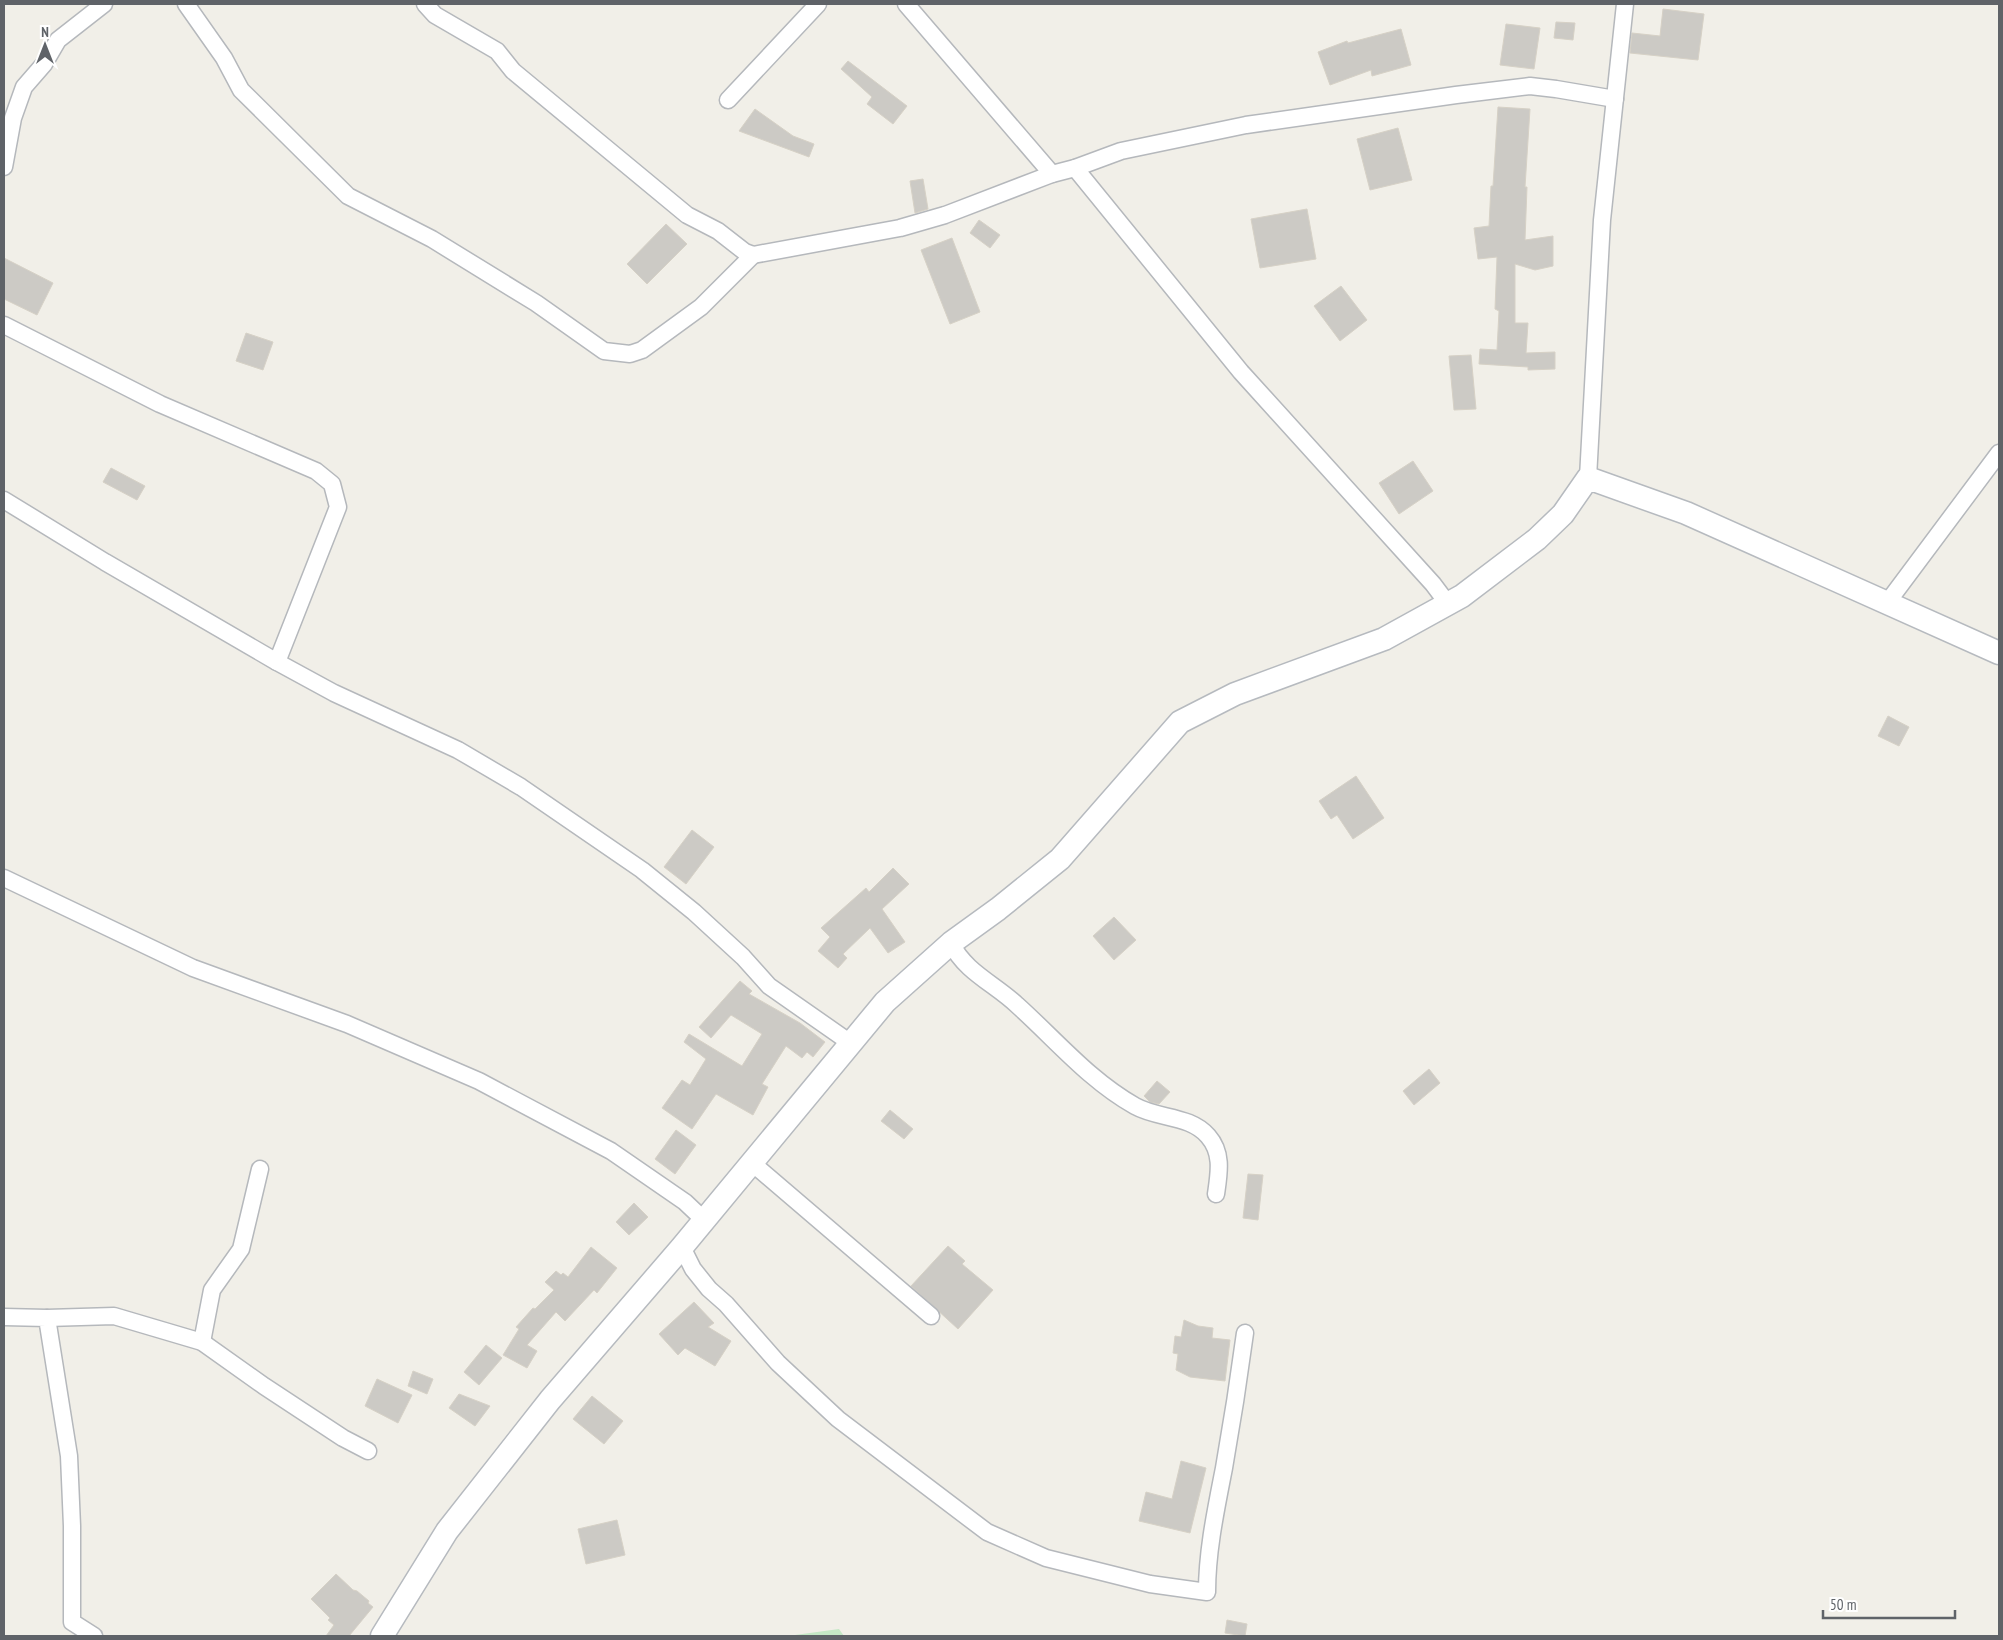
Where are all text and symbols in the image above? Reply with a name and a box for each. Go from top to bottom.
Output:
north arrow [20,20,70,70]
text: N [41,23,49,41]
scale bar [1823,1588,1956,1620]
text: 50 m [1830,1595,1856,1614]

